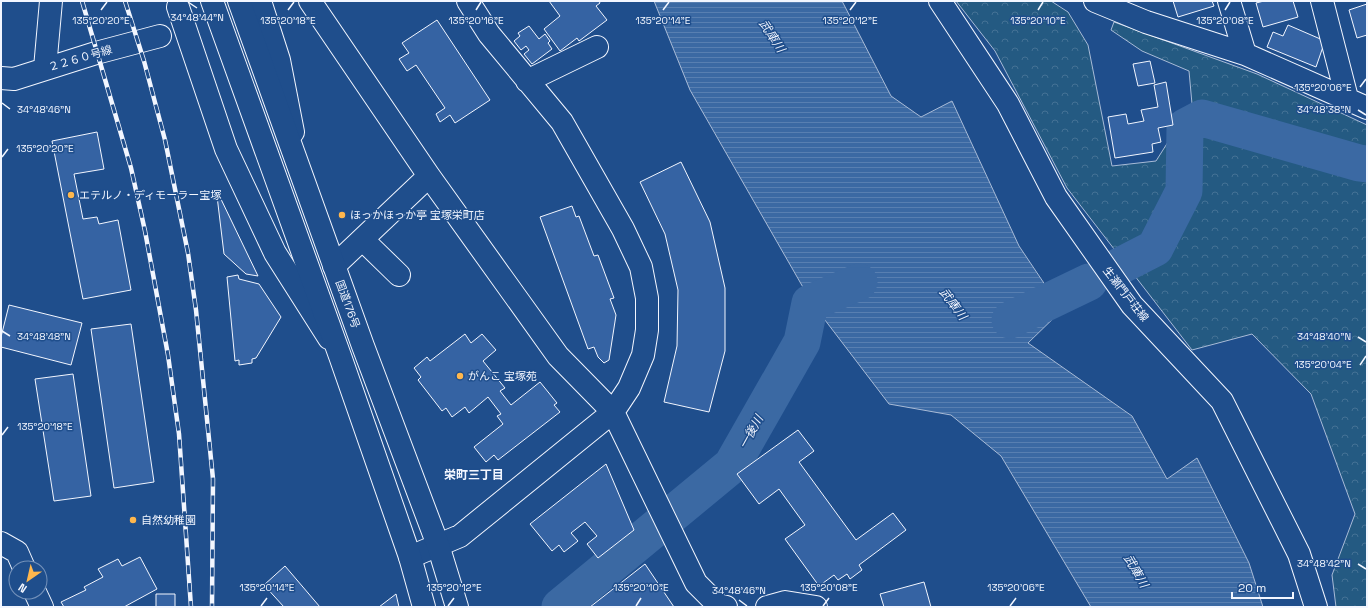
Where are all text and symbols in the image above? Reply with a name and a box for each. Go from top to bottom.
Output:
text: 34°48'44"N [170,11,224,24]
text: 135°20'20"E [72,14,130,27]
text: 135°20'18"E [260,14,316,27]
text: 135°20'16"E [448,14,504,27]
text: 135°20'14"E [636,14,691,27]
text: 135°20'12"E [822,14,878,27]
text: 135°20'10"E [1010,14,1066,27]
text: 135°20'08"E [1196,14,1254,27]
water label: 武庫川 [755,17,790,57]
street label: ２２６０号線 [46,42,114,74]
text: 135°20'06"E [1294,81,1352,94]
text: 34°48'46"N [17,103,71,116]
text: 34°48'38"N [1297,103,1351,116]
text: 135°20'20"E [16,142,74,155]
place label: エテルノ・ディモーラー宝塚 [79,188,221,202]
marker: エテルノ・ディモーラー宝塚 [66,190,76,200]
place label: ほっかほっか亭 宝塚栄町店 [350,208,485,222]
marker: ほっかほっか亭 宝塚栄町店 [337,210,347,220]
street label: 生瀬門戸荘線 [1100,264,1152,324]
street label: 国道176号 [333,278,363,330]
water label: 武庫川 [936,285,971,325]
text: 34°48'48"N [17,330,71,343]
text: 34°48'40"N [1297,330,1351,343]
text: 135°20'04"E [1294,358,1352,371]
place label: がんこ 宝塚苑 [468,369,537,383]
marker: がんこ 宝塚苑 [455,371,465,381]
water label: 一後川 [735,411,768,452]
text: 135°20'18"E [17,420,73,433]
district label: 栄町三丁目 [444,467,504,483]
place label: 自然幼稚園 [141,513,196,527]
marker: 自然幼稚園 [128,515,138,525]
water label: 武庫川 [1120,551,1153,592]
text: 34°48'42"N [1297,557,1351,570]
north arrow [8,560,48,600]
scale bar [1232,574,1293,600]
text: N [15,580,29,596]
text: 20 m [1238,580,1266,596]
text: 135°20'14"E [240,581,295,594]
text: 135°20'12"E [426,581,482,594]
text: 135°20'10"E [613,581,669,594]
text: 135°20'08"E [800,581,858,594]
text: 135°20'06"E [987,581,1045,594]
text: 34°48'46"N [712,584,766,597]

